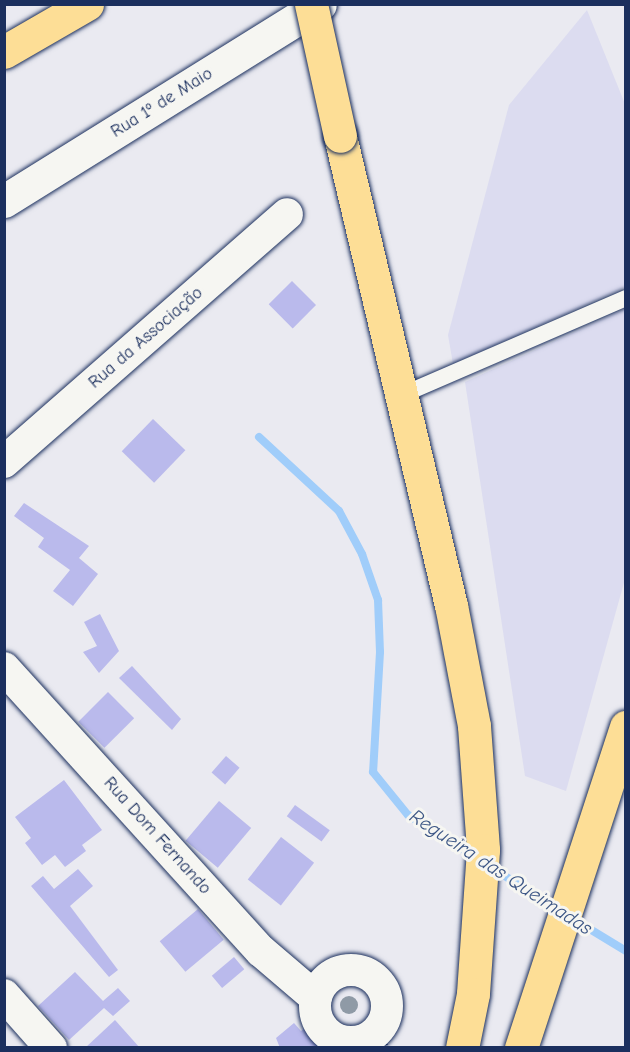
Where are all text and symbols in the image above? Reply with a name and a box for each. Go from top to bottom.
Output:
street label: Rua 1º de Maio [107,63,217,143]
street label: Rua da Associação [84,282,208,394]
street label: Rua Dom Fernando [99,773,215,899]
water label: Regueira das Queimadas [405,804,597,940]

